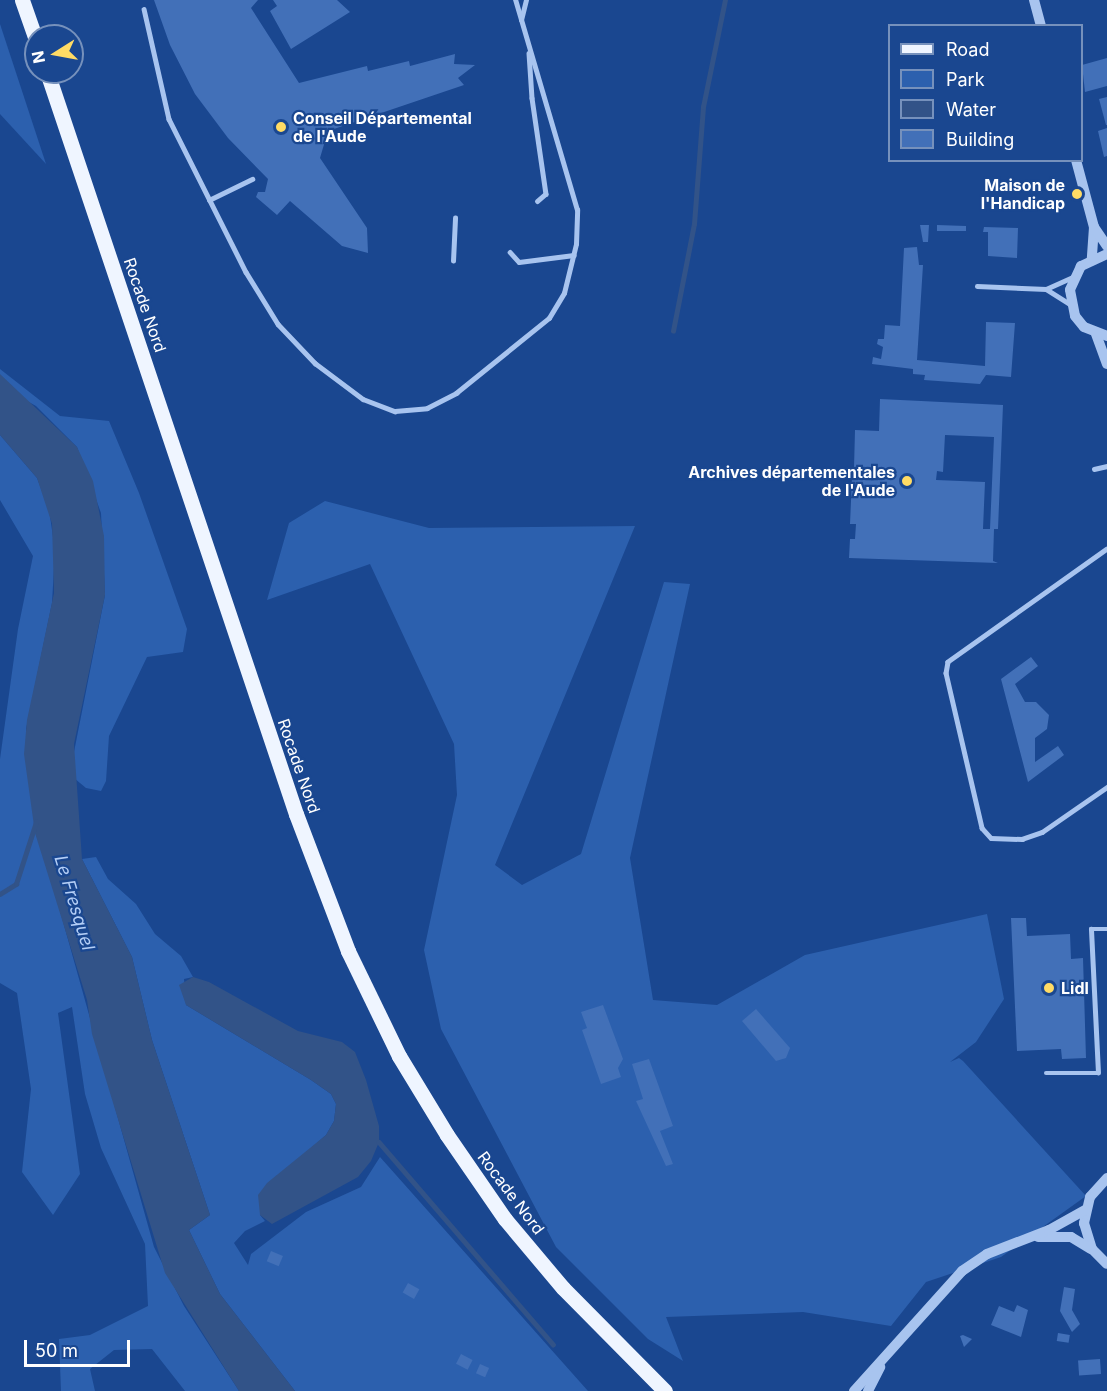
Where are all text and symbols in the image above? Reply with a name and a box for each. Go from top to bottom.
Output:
north arrow [24,24,84,84]
legend [888,24,1083,162]
text: Road [946,39,989,60]
text: N [27,49,49,65]
text: Park [946,69,985,90]
text: Water [946,99,996,120]
place label: Conseil Départemental de l'Aude [293,108,472,146]
marker: Conseil Départemental de l'Aude [274,120,288,134]
text: Building [946,129,1014,150]
place label: Maison de l'Handicap [981,175,1065,213]
marker: Maison de l'Handicap [1070,187,1084,201]
street label: Rocade Nord [120,255,170,355]
place label: Archives départementales de l'Aude [688,462,895,500]
marker: Archives départementales de l'Aude [900,474,914,488]
street label: Rocade Nord [274,716,324,816]
water label: Le Fresquel [49,853,99,953]
place label: Lidl [1061,978,1089,998]
marker: Lidl [1042,981,1056,995]
street label: Rocade Nord [474,1148,548,1238]
scale bar [27,1328,134,1366]
text: 50 m [35,1340,78,1361]

